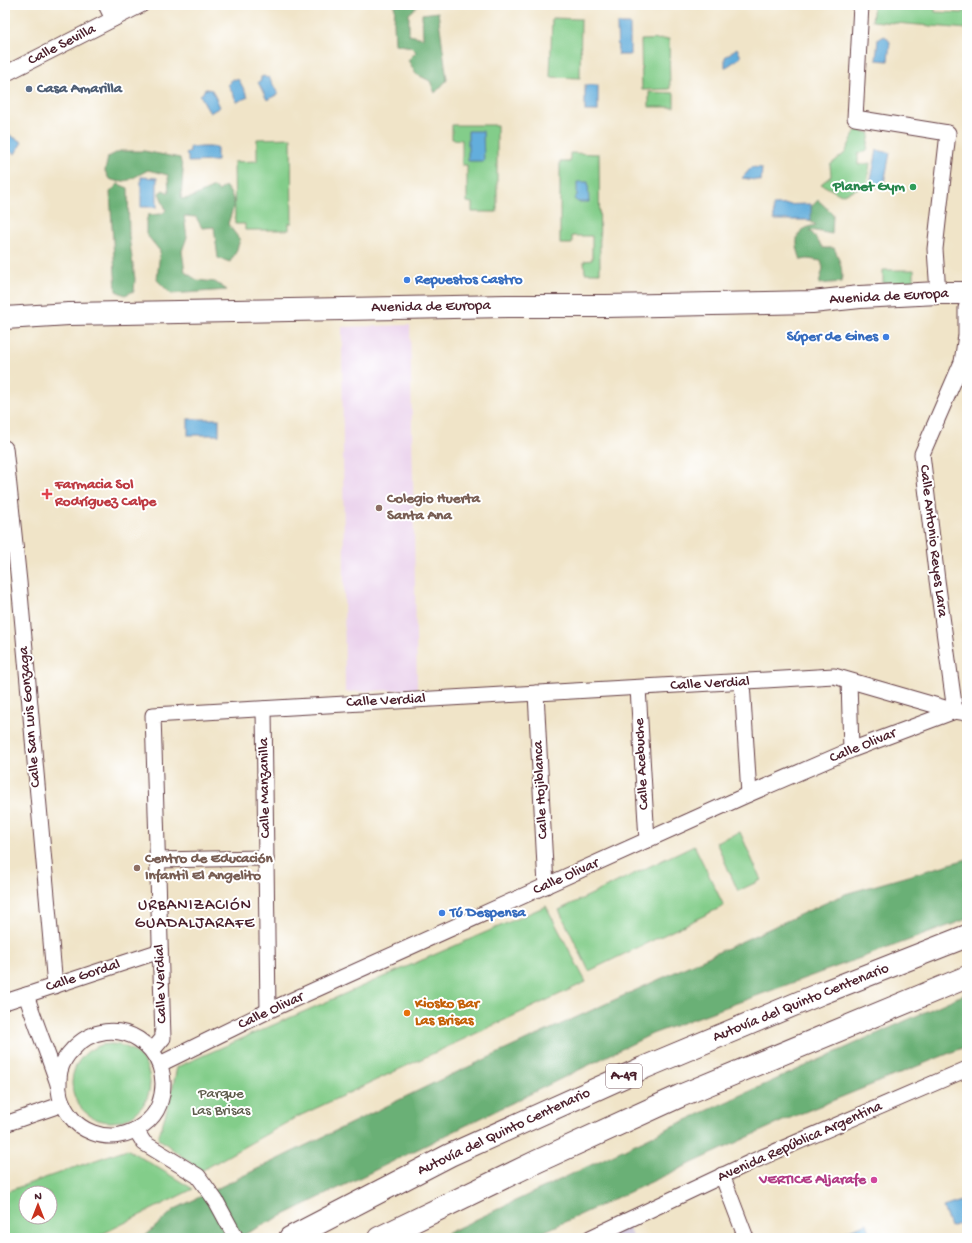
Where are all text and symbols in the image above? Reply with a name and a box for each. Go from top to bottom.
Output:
street label: Calle Sevilla [25,20,100,70]
place label: Casa Amarilla [36,80,123,98]
marker: Casa Amarilla [24,84,34,94]
place label: Planet Gym [832,178,905,196]
marker: Planet Gym [908,182,918,192]
place label: Repuestos Castro [414,271,523,289]
marker: Repuestos Castro [402,275,412,285]
street label: Avenida de Europa [829,285,950,309]
street label: Avenida de Europa [371,297,492,317]
place label: Súper de Gines [787,328,879,346]
marker: Súper de Gines [881,332,891,342]
street label: Calle Antonio Reyes Lara [915,464,951,619]
place label: Farmacia Sol Rodríguez Calpe [54,476,158,511]
marker: Farmacia Sol Rodríguez Calpe [42,489,52,499]
place label: Colegio Huerta Santa Ana [386,490,481,525]
marker: Colegio Huerta Santa Ana [374,503,384,513]
street label: Calle San Luis Gonzaga [15,645,45,788]
street label: Calle Verdial [670,673,750,695]
street label: Calle Verdial [346,690,426,712]
street label: Calle Acebuche [631,717,653,810]
street label: Calle Olivar [827,724,900,767]
street label: Calle Manzanilla [255,737,275,838]
street label: Calle Hojiblanca [529,740,553,840]
place label: Centro de Educación Infantil El Angelito [144,850,274,885]
street label: Calle Olivar [530,854,603,899]
marker: Centro de Educación Infantil El Angelito [132,863,142,873]
district label: URBANIZACIÓN GUADALJARAFE [135,897,255,934]
place label: Tú Despensa [449,904,526,922]
marker: Tú Despensa [437,908,447,918]
street label: Calle Verdial [151,944,171,1024]
street label: Calle Gordal [43,955,123,997]
street label: Autovía del Quinto Centenario [710,959,892,1047]
street label: Calle Olivar [235,987,308,1034]
place label: Kiosko Bar Las Brisas [414,995,481,1030]
marker: Kiosko Bar Las Brisas [402,1008,412,1018]
road number: A-49 [606,1064,642,1088]
street label: Autovía del Quinto Centenario [415,1084,593,1180]
park label: Parque Las Brisas [192,1085,251,1120]
street label: Avenida República Argentina [715,1097,886,1186]
place label: VERTICE Aljarafe [758,1171,867,1189]
marker: VERTICE Aljarafe [869,1175,879,1185]
north arrow [18,1185,58,1225]
text: N [34,1191,42,1203]

